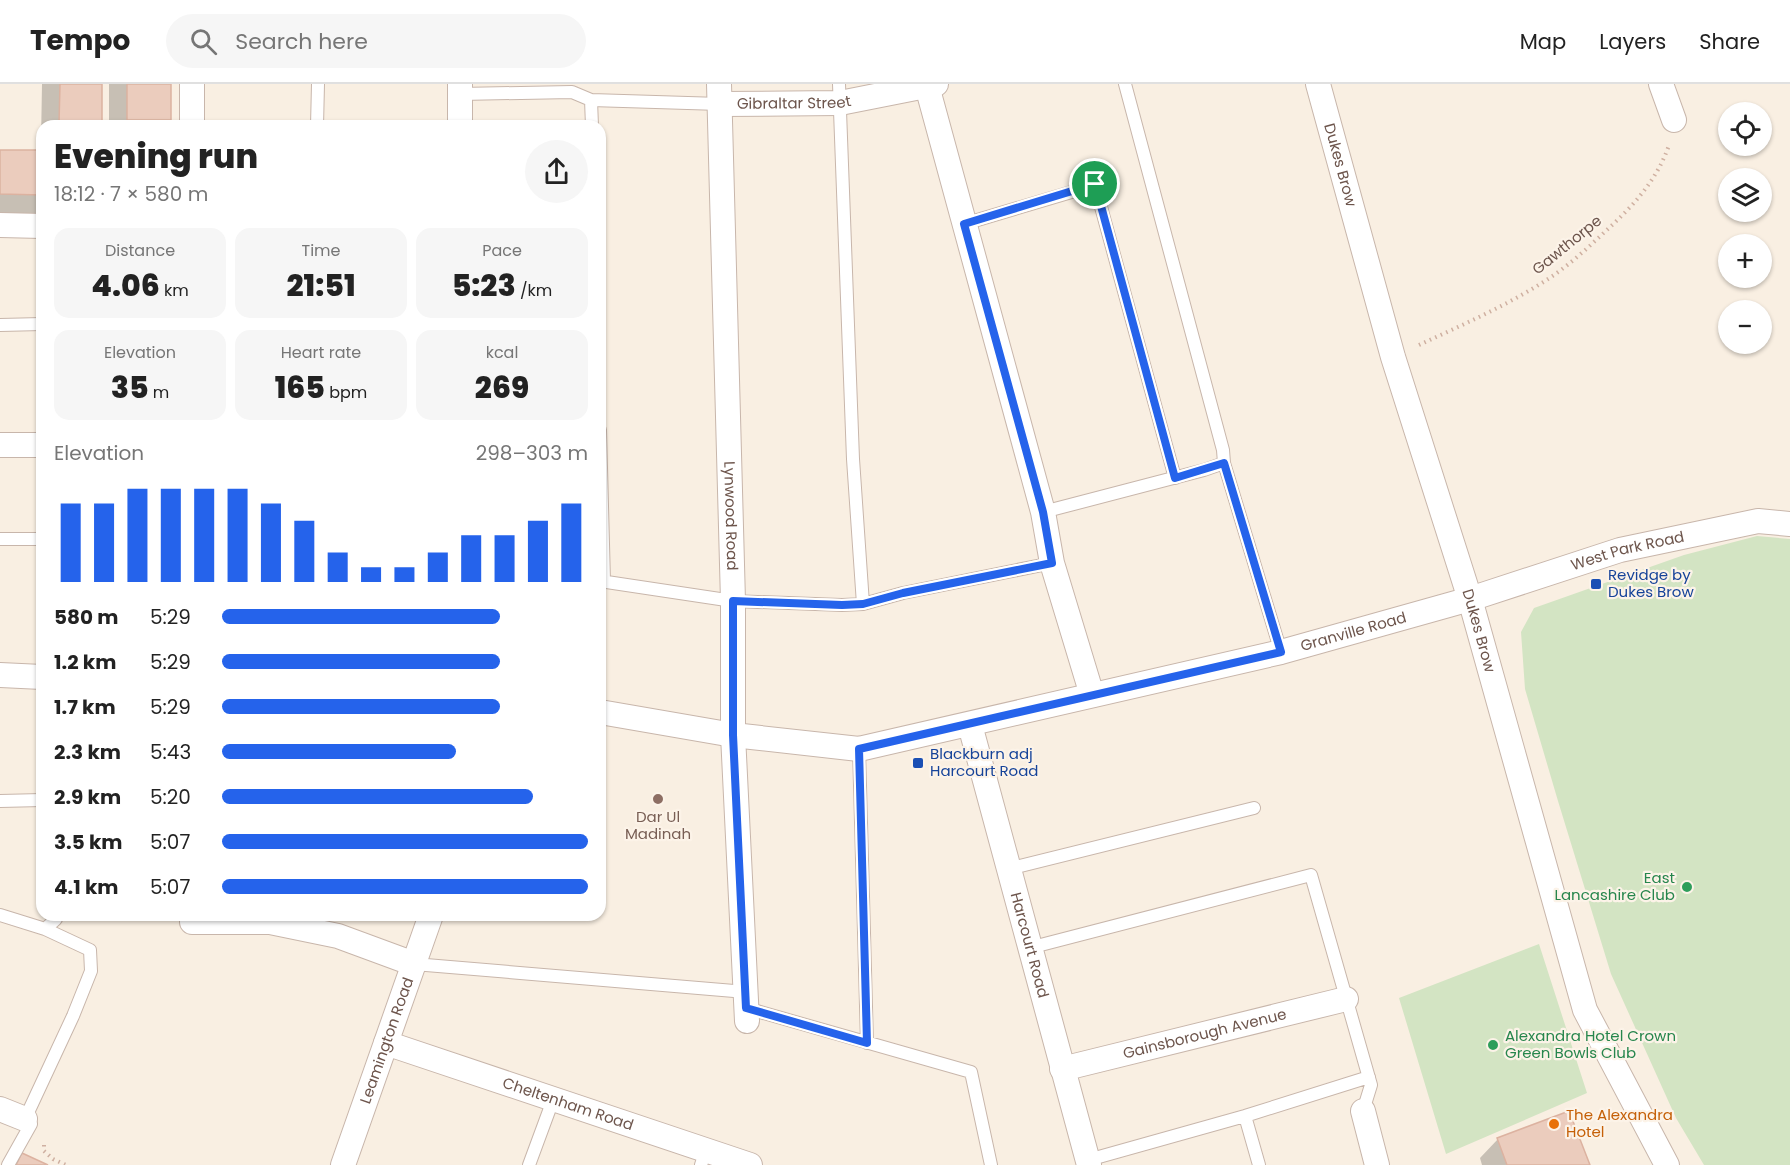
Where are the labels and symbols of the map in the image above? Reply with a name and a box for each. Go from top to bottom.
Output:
street label: Gibraltar Street [737,90,853,114]
street label: Dukes Brow [1319,121,1362,210]
pin [1069,158,1120,209]
street label: Gawthorpe [1528,210,1606,279]
street label: Lynwood Road [719,461,743,571]
street label: West Park Road [1568,526,1686,575]
place label: Revidge by Dukes Brow [1608,564,1694,602]
marker: Revidge by Dukes Brow [1589,577,1603,591]
street label: Dukes Brow [1457,586,1501,675]
street label: Granville Road [1298,606,1409,656]
place label: Blackburn adj Harcourt Road [930,743,1038,781]
marker: Blackburn adj Harcourt Road [911,756,925,770]
marker: Dar Ul Madinah [651,792,665,806]
place label: Dar Ul Madinah [625,806,691,844]
place label: East Lancashire Club [1555,867,1675,905]
marker: East Lancashire Club [1680,880,1694,894]
street label: Harcourt Road [1006,890,1054,1000]
street label: Leamington Road [354,974,418,1106]
street label: Gainsborough Avenue [1121,1003,1289,1064]
place label: Alexandra Hotel Crown Green Bowls Club [1505,1025,1676,1063]
marker: Alexandra Hotel Crown Green Bowls Club [1486,1038,1500,1052]
street label: Cheltenham Road [500,1072,636,1135]
place label: The Alexandra Hotel [1566,1104,1673,1142]
marker: The Alexandra Hotel [1547,1117,1561,1131]

